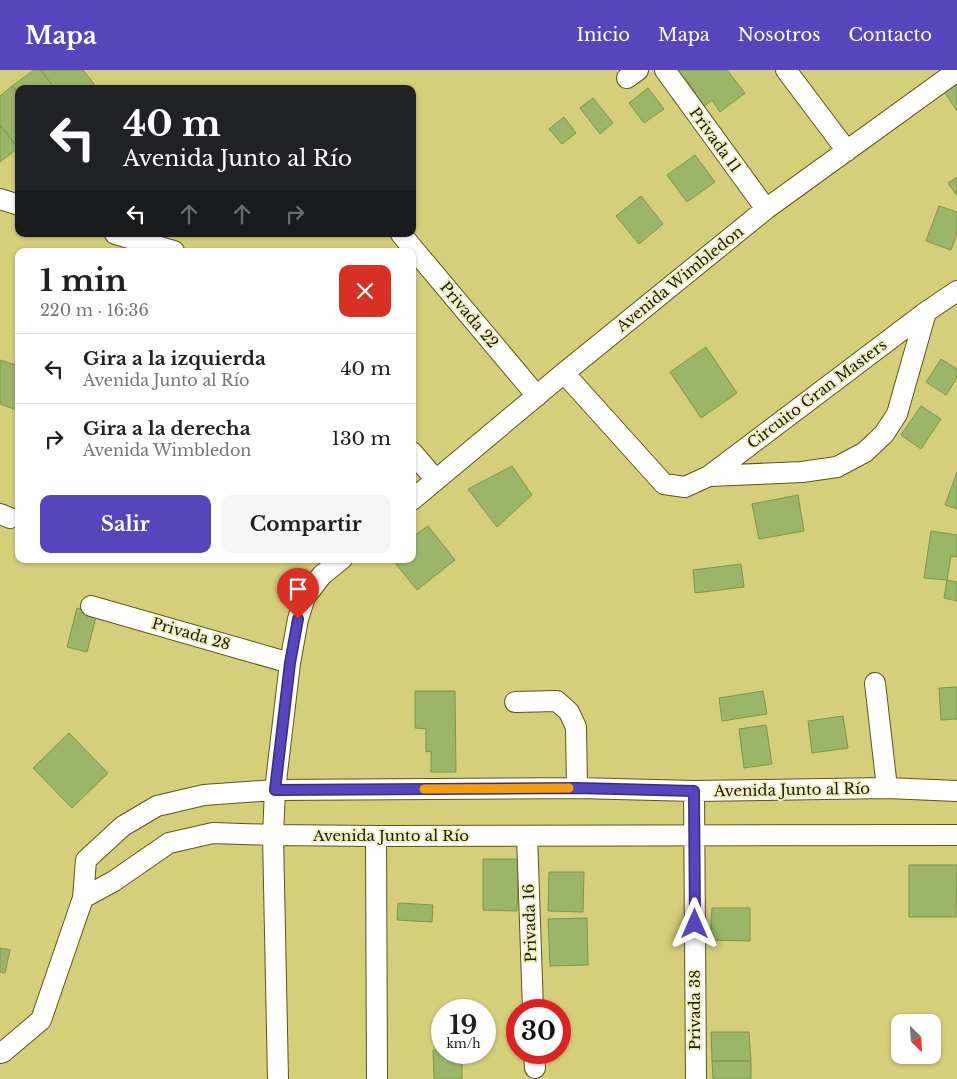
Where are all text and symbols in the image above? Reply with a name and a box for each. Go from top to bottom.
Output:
text: Mapa [25,21,97,50]
text: Inicio [576,24,630,46]
text: Mapa [658,24,710,46]
text: Nosotros [738,24,820,46]
text: Contacto [848,24,932,46]
text: 40 m [123,102,221,145]
street label: Privada 11 [685,103,745,176]
icon: left [40,105,105,170]
text: Avenida Junto al Río [123,145,352,172]
icon: left [122,200,150,228]
icon: ahead [175,200,203,228]
icon: ahead [228,200,256,228]
icon: right [281,200,309,228]
street label: Avenida Wimbledon [612,222,747,336]
text: 1 min [40,262,127,299]
button: close [339,265,391,317]
street label: Privada 22 [436,278,503,352]
text: 220 m · 16:36 [40,300,149,320]
street label: Circuito Gran Masters [743,335,890,452]
text: Gira a la izquierda [83,347,266,370]
icon: left [40,355,68,383]
text: 40 m [340,357,391,380]
text: Avenida Junto al Río [83,370,250,390]
text: Gira a la derecha [83,417,251,440]
icon: right [40,425,68,453]
text: 130 m [331,427,391,450]
text: Avenida Wimbledon [83,440,251,460]
button: Salir [40,495,211,553]
button: Compartir [221,495,391,553]
pin [277,568,319,619]
icon: arrive [284,575,312,603]
street label: Privada 28 [150,613,233,654]
street label: Avenida Junto al Río [713,779,870,800]
street label: Avenida Junto al Río [312,826,469,845]
street label: Privada 16 [519,883,540,963]
position arrow [668,897,720,949]
street label: Privada 38 [685,970,704,1050]
speed limit sign: 30 [506,999,571,1064]
text: 19 [450,1010,477,1041]
north arrow [891,1014,941,1064]
map controls [891,1014,941,1064]
text: km/h [446,1036,481,1051]

